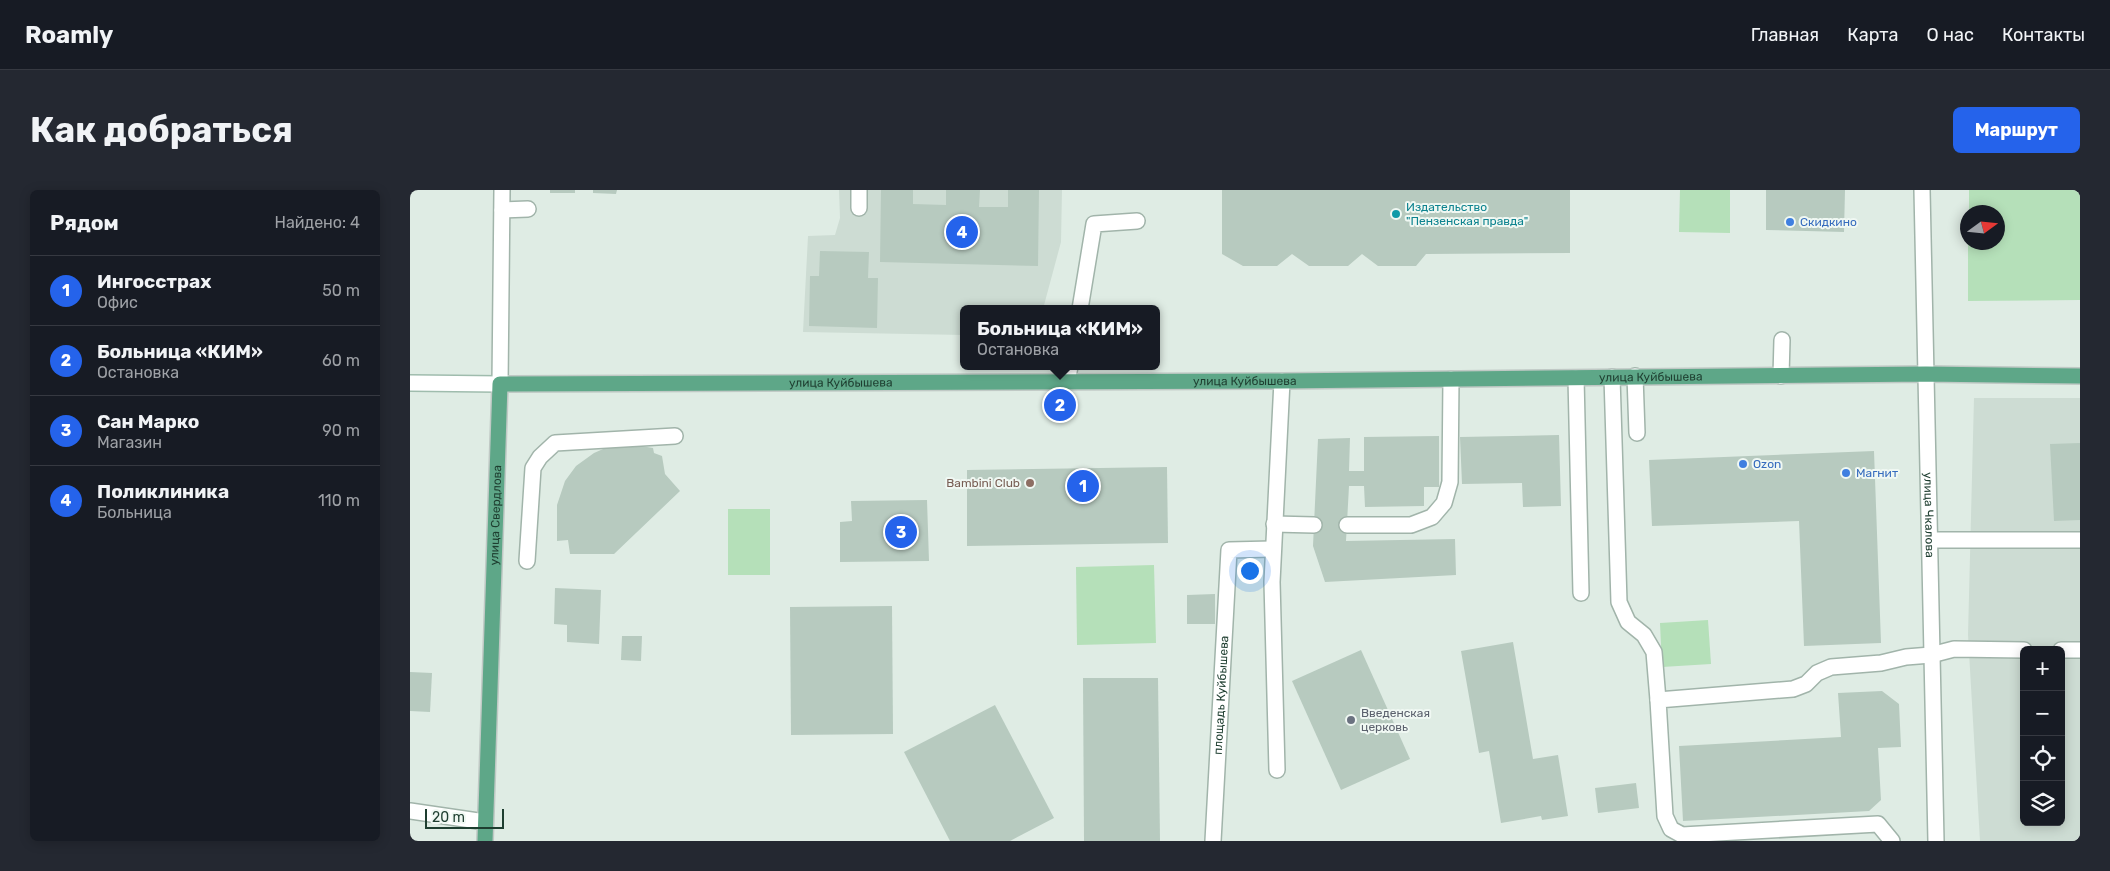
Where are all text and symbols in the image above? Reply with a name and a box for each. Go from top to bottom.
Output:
text: Roamly [25,21,113,49]
text: Главная [1751,24,1819,46]
text: Карта [1847,24,1899,46]
text: О нас [1927,24,1974,46]
text: Контакты [2002,24,2085,46]
button: Маршрут [1953,107,2080,153]
text: Как добраться [30,109,293,151]
place label: Издательство "Пензенская правда" [1406,200,1528,228]
north arrow [1960,205,2005,250]
marker: Издательство "Пензенская правда" [1390,208,1402,220]
text: Рядом [50,210,119,235]
text: Найдено: 4 [275,213,360,232]
pin: 4 [946,213,978,251]
place label: Скидкино [1800,215,1857,229]
marker: Скидкино [1784,216,1796,228]
text: Ингосстрах [97,270,211,293]
text: 1 [62,281,70,300]
text: 50 m [322,281,360,300]
text: Офис [97,293,138,312]
popup [960,305,1160,370]
text: Больница «КИМ» [977,317,1143,340]
text: Больница «КИМ» [97,340,263,363]
text: Остановка [977,340,1059,359]
text: 2 [61,351,71,370]
text: 60 m [322,351,360,370]
text: Остановка [97,363,179,382]
street label: улица Куйбышева [1599,369,1703,385]
street label: улица Куйбышева [1193,374,1297,388]
street label: улица Куйбышева [789,375,893,390]
pin: 2 [1044,386,1076,424]
text: Сан Марко [97,410,199,433]
text: 3 [61,421,71,440]
text: 90 m [322,421,360,440]
text: Магазин [97,433,162,452]
place label: Ozon [1753,457,1781,471]
marker: Ozon [1737,458,1749,470]
street label: улица Свердлова [487,465,504,566]
place label: Магнит [1856,466,1898,480]
pin: 1 [1067,467,1099,505]
marker: Магнит [1840,467,1852,479]
street label: улица Чкалова [1921,472,1937,558]
place label: Bambini Club [946,476,1020,490]
marker: Bambini Club [1024,477,1036,489]
text: Поликлиника [97,480,229,503]
text: 4 [61,491,71,510]
text: 110 m [318,491,360,510]
text: Больница [97,503,172,522]
pin: 3 [885,513,917,551]
your location [1237,558,1263,584]
street label: площадь Куйбышева [1211,635,1231,755]
map controls [2020,646,2065,826]
button: + [2020,646,2065,691]
button: − [2020,691,2065,736]
place label: Введенская церковь [1361,706,1430,734]
marker: Введенская церковь [1345,714,1357,726]
button: locate [2020,736,2065,781]
button: layers [2020,781,2065,826]
scale bar [425,806,504,829]
text: 20 m [432,809,465,826]

